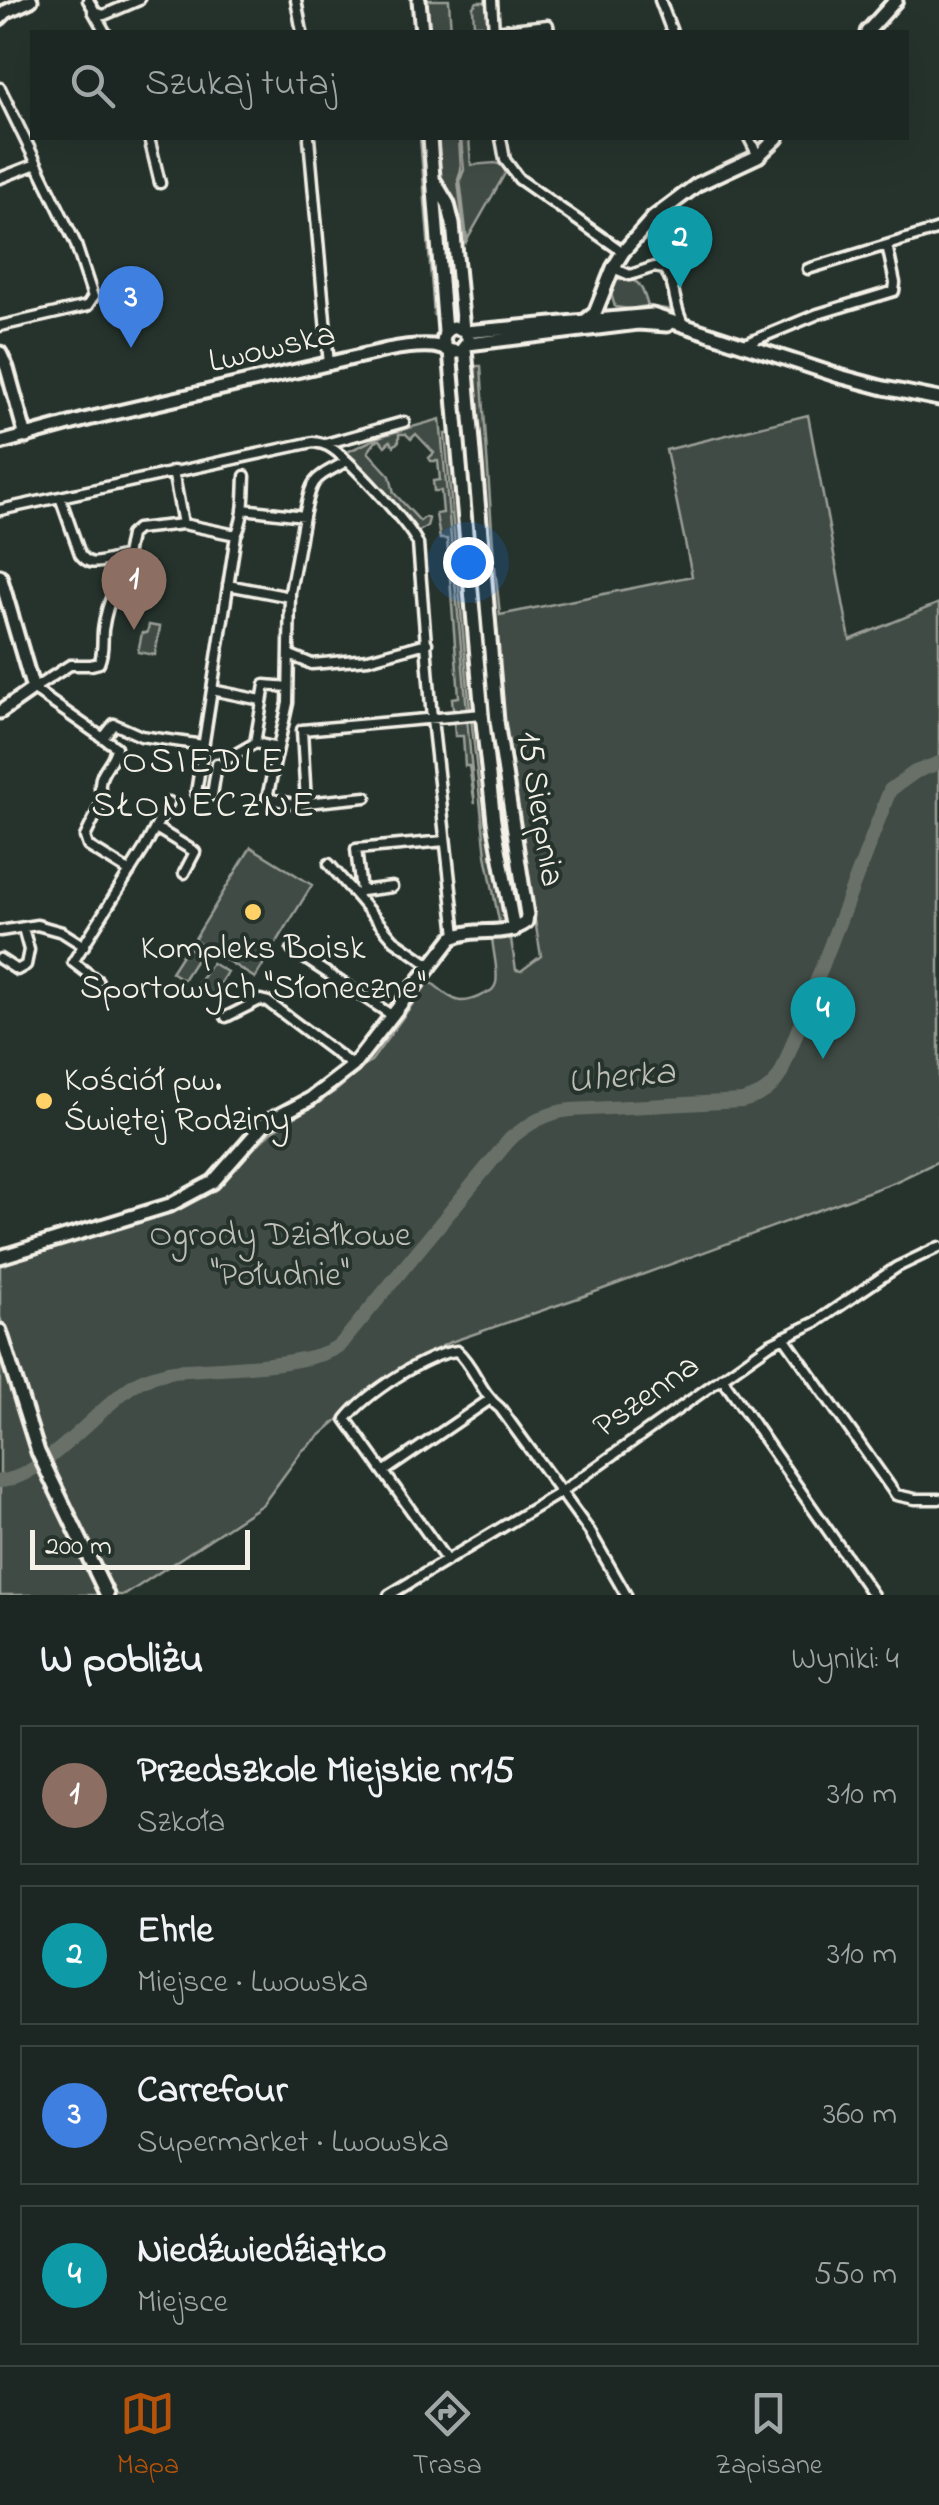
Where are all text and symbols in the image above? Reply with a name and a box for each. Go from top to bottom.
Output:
search box [30,30,909,140]
text: Szukaj tutaj [145,57,336,113]
icon: search [65,58,120,113]
pin: 2 [648,206,712,288]
pin: 3 [98,266,164,348]
street label: Lwowska [204,310,340,388]
your location [443,537,494,588]
pin: 1 [102,548,166,630]
street label: 15 Sierpnia [502,728,576,890]
district label: OSIEDLE SŁONECZNE [91,735,317,835]
marker: Kompleks Boisk Sportowych "Słoneczne" [242,901,264,923]
place label: Kompleks Boisk Sportowych "Słoneczne" [80,924,426,1015]
pin: 4 [790,976,856,1059]
water label: Uherka [565,1045,678,1111]
place label: Kościół pw. Świętej Rodziny [64,1056,290,1147]
marker: Kościół pw. Świętej Rodziny [33,1090,55,1112]
park label: Ogrody Działkowe "Południe" [149,1211,411,1302]
street label: Pszenna [583,1342,711,1452]
scale bar [30,1525,250,1570]
text: 200 m [45,1527,112,1568]
text: W pobliżu [40,1630,204,1691]
text: Wyniki: 4 [791,1637,899,1684]
text: Przedszkole Miejskie nr15 [137,1744,514,1800]
text: 1 [69,1772,80,1819]
text: 310 m [827,1772,897,1819]
text: Szkoła [137,1800,225,1847]
text: Ehrle [137,1904,213,1960]
text: 2 [67,1932,82,1979]
text: 310 m [827,1932,897,1979]
text: Miejsce · Lwowska [137,1960,368,2007]
text: Carrefour [137,2064,287,2120]
text: 3 [68,2092,81,2139]
text: 360 m [823,2092,897,2139]
text: Supermarket · Lwowska [137,2120,449,2167]
text: Niedźwiedźiątko [137,2224,386,2280]
text: 4 [68,2252,81,2299]
text: 550 m [814,2252,897,2299]
text: Miejsce [137,2280,228,2327]
tab: Mapa [117,2386,179,2487]
tab: Trasa [413,2386,482,2487]
tab: Zapisane [715,2386,822,2487]

